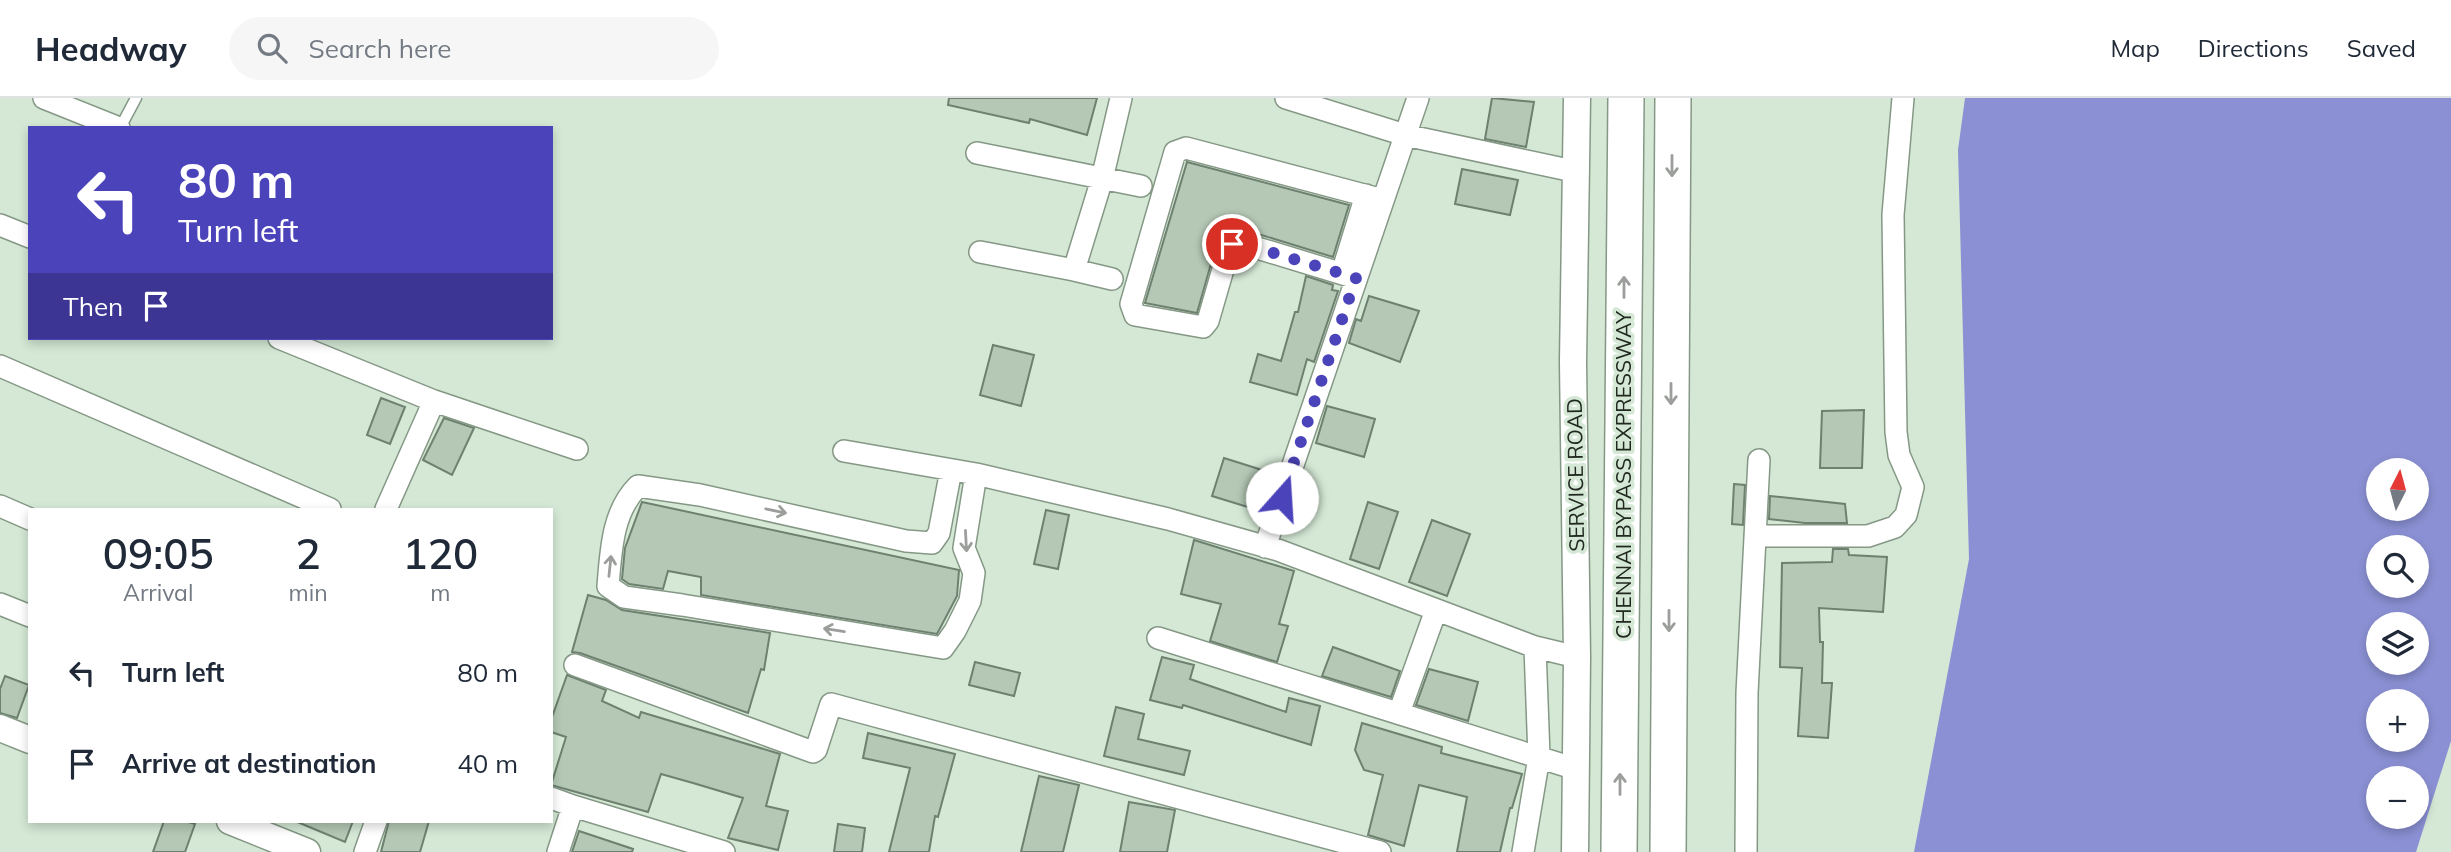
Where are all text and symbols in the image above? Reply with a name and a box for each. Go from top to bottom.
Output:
search box [229,17,719,80]
text: Headway [35,28,187,69]
icon: search [253,29,291,67]
text: Search here [309,32,451,65]
text: Map [2110,33,2160,63]
text: Directions [2198,33,2309,63]
text: Saved [2347,33,2416,63]
text: 80 m [178,149,294,210]
icon: left [63,154,154,245]
one-way arrow [1665,154,1679,177]
text: Turn left [178,210,298,250]
pin [1202,214,1262,274]
icon: arrive [1213,225,1251,263]
one-way arrow [1617,276,1631,299]
icon: arrive [137,287,175,325]
text: Then [63,290,123,323]
street label: CHENNAI BYPASS EXPRESSWAY [1610,311,1636,639]
one-way arrow [1664,382,1678,405]
street label: SERVICE ROAD [1561,398,1589,552]
north arrow [2366,458,2429,522]
map controls [2366,458,2429,829]
position arrow [1245,461,1319,535]
one-way arrow [764,504,787,518]
text: 09:05 [103,527,214,580]
text: 2 [295,527,321,580]
text: 120 [403,527,478,580]
one-way arrow [959,529,972,552]
button: search [2366,535,2429,598]
one-way arrow [603,555,616,578]
text: Arrival [123,578,193,607]
text: min [288,578,328,607]
text: m [430,578,450,607]
one-way arrow [1662,609,1676,632]
button: layers [2366,612,2429,675]
one-way arrow [823,623,845,636]
icon: left [63,654,101,692]
text: Turn left [122,656,224,689]
text: 80 m [457,656,518,689]
button: + [2366,689,2429,752]
icon: arrive [63,745,101,783]
text: Arrive at destination [122,747,377,780]
text: 40 m [457,747,518,780]
button: − [2366,766,2429,829]
one-way arrow [1613,773,1627,796]

